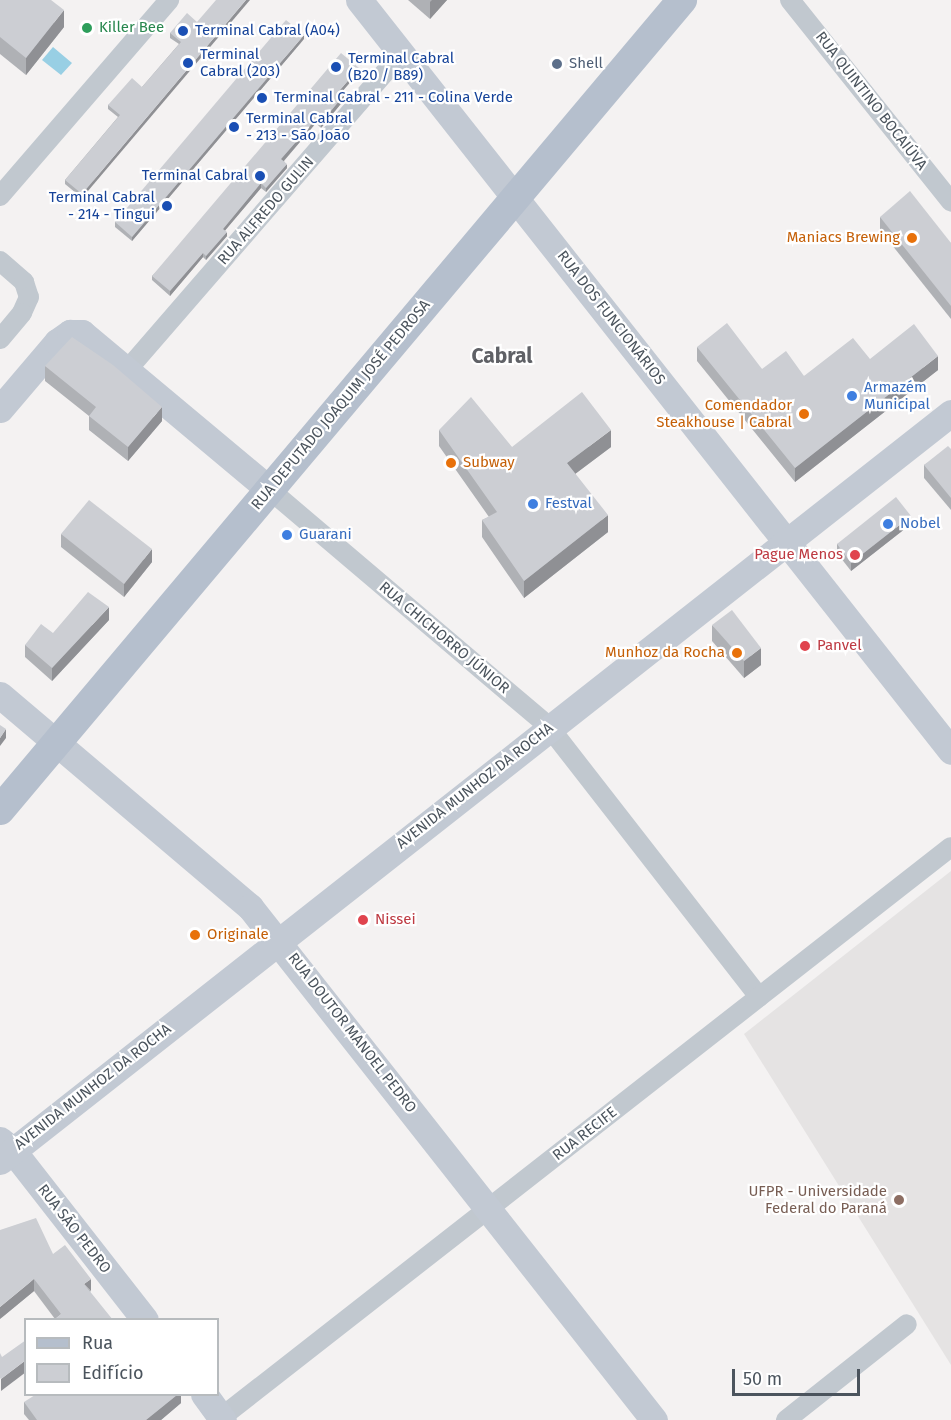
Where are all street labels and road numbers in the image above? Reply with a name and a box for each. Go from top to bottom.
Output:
street label: RUA QUINTINO BOCAIÚVA [811,28,931,174]
street label: RUA ALFREDO GULIN [214,153,318,269]
street label: RUA DOS FUNCIONÁRIOS [553,247,669,389]
street label: RUA DEPUTADO JOAQUIM JOSÉ PEDROSA [248,296,434,514]
street label: RUA CHICHORRO JÚNIOR [375,578,513,698]
street label: AVENIDA MUNHOZ DA ROCHA [393,719,557,853]
street label: RUA DOUTOR MANOEL PEDRO [284,949,420,1117]
street label: AVENIDA MUNHOZ DA ROCHA [11,1020,175,1154]
street label: RUA RECIFE [549,1103,621,1165]
street label: RUA SÃO PEDRO [34,1181,114,1277]

